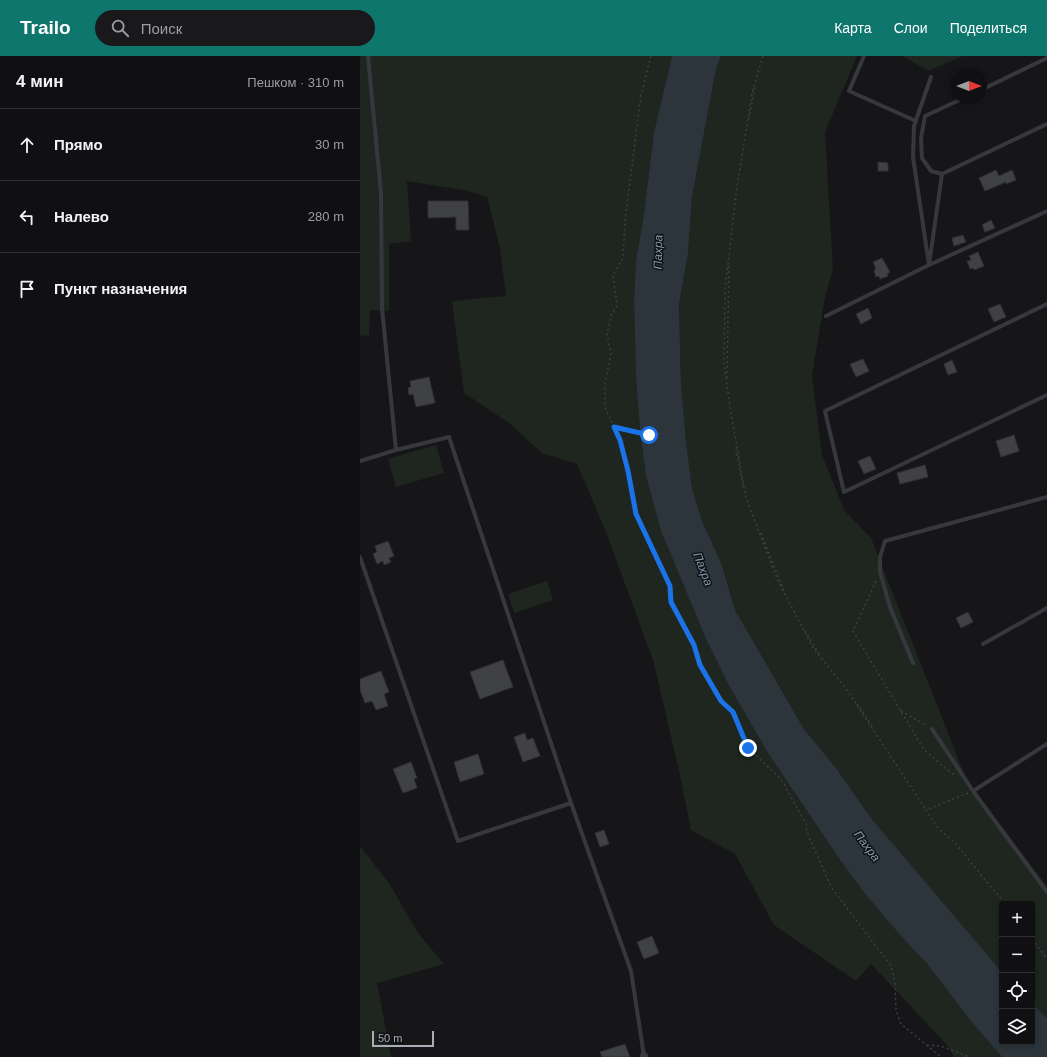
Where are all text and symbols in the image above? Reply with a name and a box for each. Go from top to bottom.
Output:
search box [95,10,375,46]
text: Trailo [20,17,71,38]
icon: search [109,17,131,39]
text: Поиск [141,20,182,37]
text: Карта [834,20,872,36]
text: Слои [894,20,928,36]
text: Поделиться [950,20,1027,36]
north arrow [951,68,987,104]
text: 4 мин [16,72,63,91]
text: Пешком · 310 m [247,75,344,90]
icon: ahead [16,134,38,156]
text: Прямо [54,136,103,153]
text: 30 m [315,137,344,152]
icon: left [16,206,38,228]
text: Налево [54,208,109,225]
text: 280 m [308,209,344,224]
water label: Пахра [651,234,665,269]
icon: arrive [16,278,38,300]
text: Пункт назначения [54,280,187,297]
route start [640,426,658,444]
water label: Пахра [690,550,716,588]
route end [739,739,757,757]
water label: Пахра [851,828,883,864]
map controls [999,901,1035,1045]
button: + [999,901,1035,937]
button: − [999,937,1035,973]
button: locate [999,973,1035,1009]
button: layers [999,1009,1035,1045]
scale bar [372,1029,434,1048]
text: 50 m [378,1032,402,1044]

